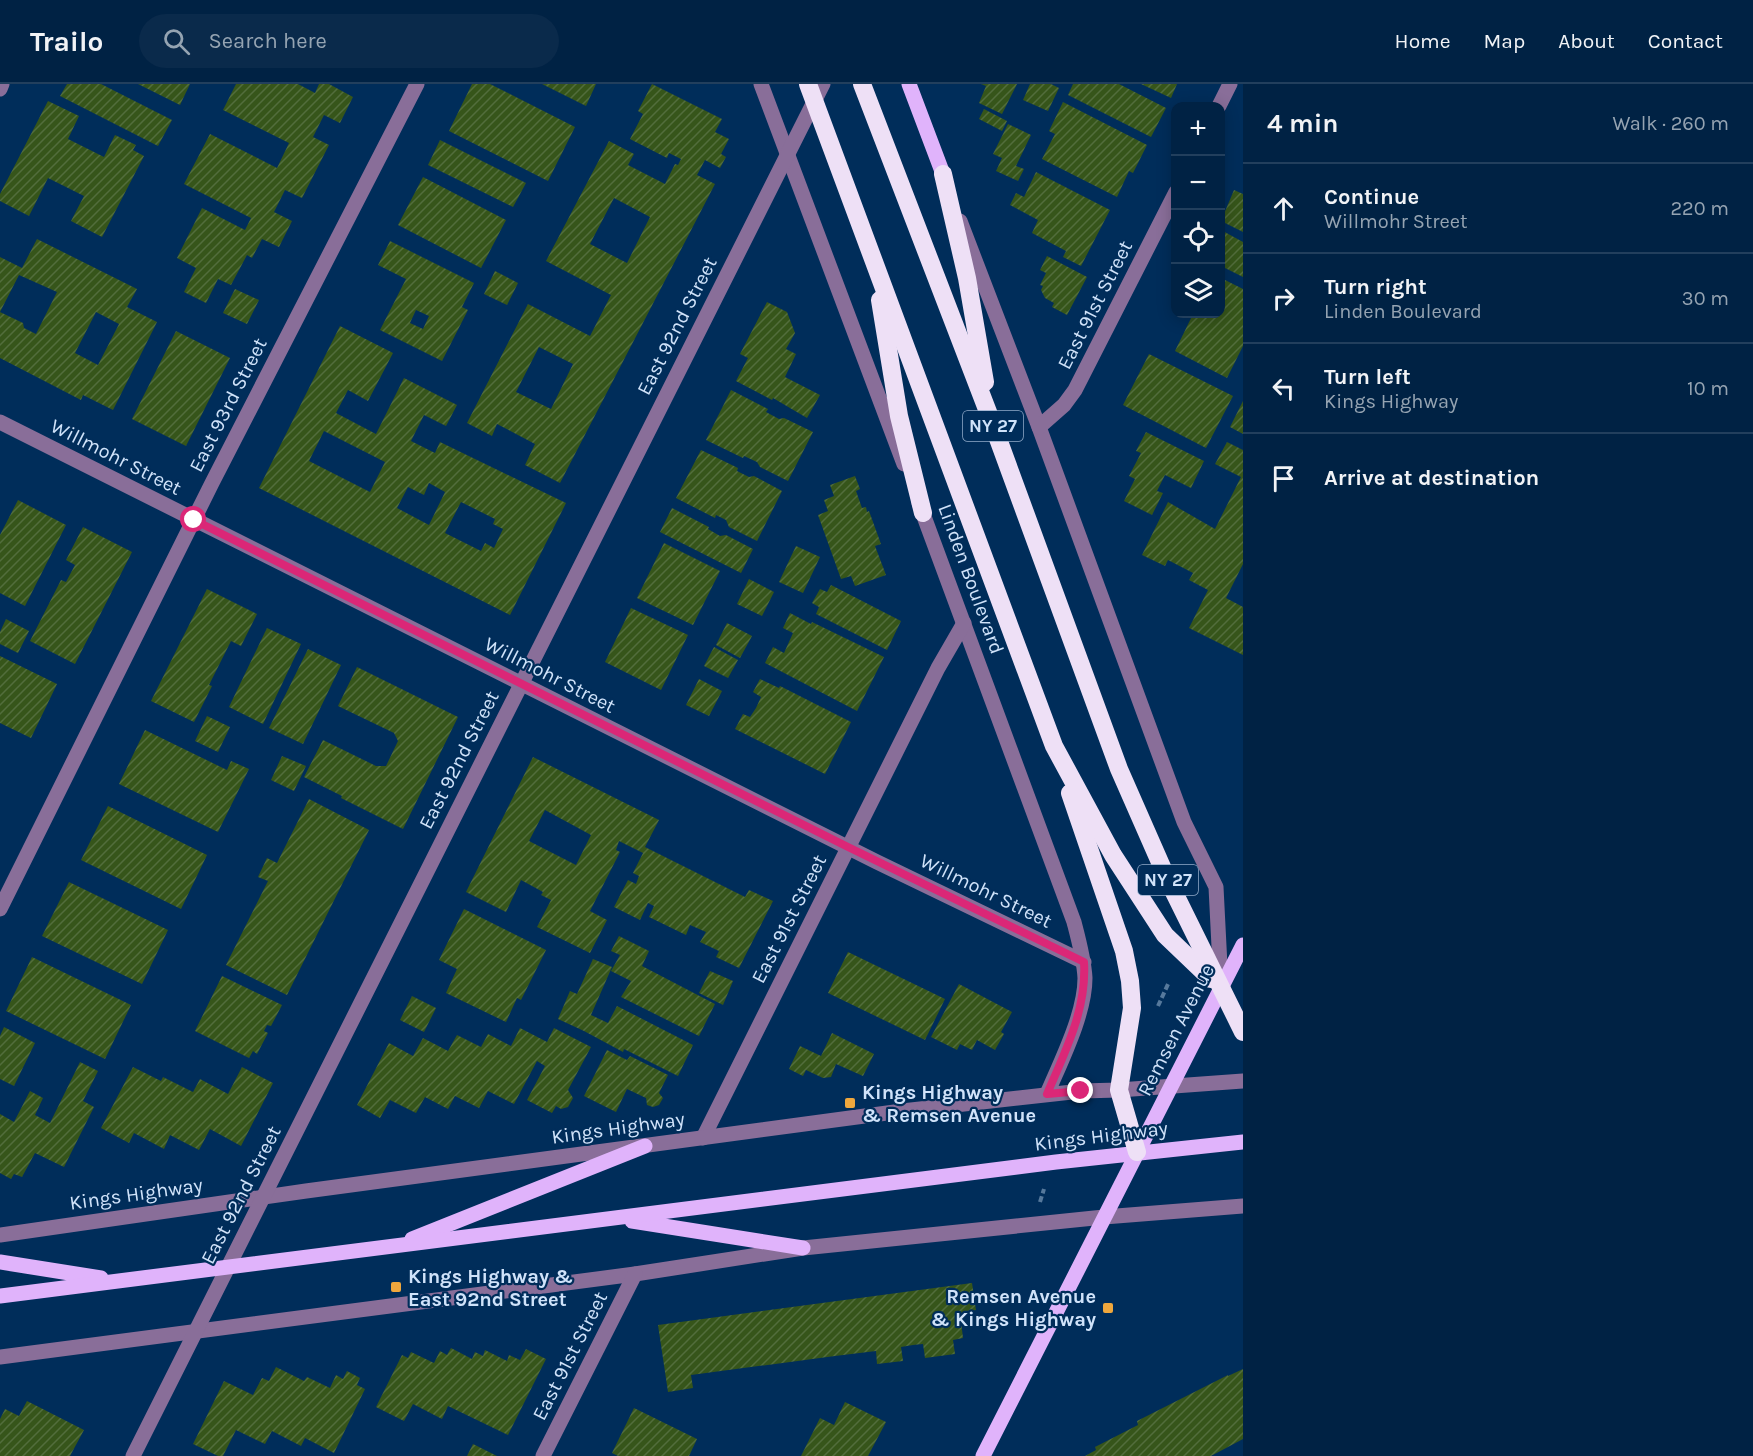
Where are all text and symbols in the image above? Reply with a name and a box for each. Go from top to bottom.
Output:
search box [139,14,559,68]
text: Trailo [30,25,103,58]
icon: search [160,25,193,58]
text: Search here [208,28,327,54]
text: Home [1395,29,1451,53]
text: Map [1484,29,1525,53]
text: About [1558,29,1615,53]
text: Contact [1648,29,1723,53]
map controls [1171,102,1225,318]
button: + [1171,102,1225,156]
text: 4 min [1267,108,1338,139]
text: Walk · 260 m [1612,112,1729,135]
button: − [1171,156,1225,210]
text: Continue [1324,184,1419,210]
icon: ahead [1267,192,1300,225]
text: 220 m [1670,197,1729,220]
button: locate [1171,210,1225,264]
text: Willmohr Street [1324,210,1468,233]
street label: East 91st Street [1053,237,1137,373]
street label: East 92nd Street [632,253,722,399]
button: layers [1171,264,1225,318]
text: Turn right [1324,274,1427,300]
icon: right [1267,282,1300,315]
text: 30 m [1682,287,1729,310]
text: Linden Boulevard [1324,300,1482,323]
street label: East 93rd Street [184,334,272,476]
text: Turn left [1324,364,1411,390]
icon: left [1267,372,1300,405]
text: 10 m [1687,377,1729,400]
text: Kings Highway [1324,390,1458,413]
road number: NY 27 [963,411,1023,441]
street label: Willmohr Street [47,414,186,500]
icon: arrive [1267,462,1300,495]
text: Arrive at destination [1324,465,1539,491]
street label: Linden Boulevard [933,501,1009,657]
route start [180,506,206,532]
street label: Willmohr Street [481,632,620,718]
street label: East 92nd Street [414,687,504,833]
street label: Willmohr Street [916,849,1056,933]
street label: East 91st Street [747,851,831,987]
road number: NY 27 [1138,865,1198,895]
street label: Remsen Avenue [1133,960,1219,1100]
route end [1067,1077,1093,1103]
place label: Kings Highway & Remsen Avenue [862,1081,1036,1127]
marker: Kings Highway & Remsen Avenue [843,1096,857,1110]
street label: Kings Highway [550,1107,686,1149]
street label: Kings Highway [1033,1116,1169,1156]
street label: East 92nd Street [196,1122,286,1268]
street label: Kings Highway [68,1173,204,1215]
place label: Kings Highway & East 92nd Street [408,1265,573,1311]
marker: Kings Highway & East 92nd Street [389,1280,403,1294]
place label: Remsen Avenue & Kings Highway [931,1285,1096,1331]
street label: East 91st Street [528,1288,612,1424]
marker: Remsen Avenue & Kings Highway [1101,1301,1115,1315]

